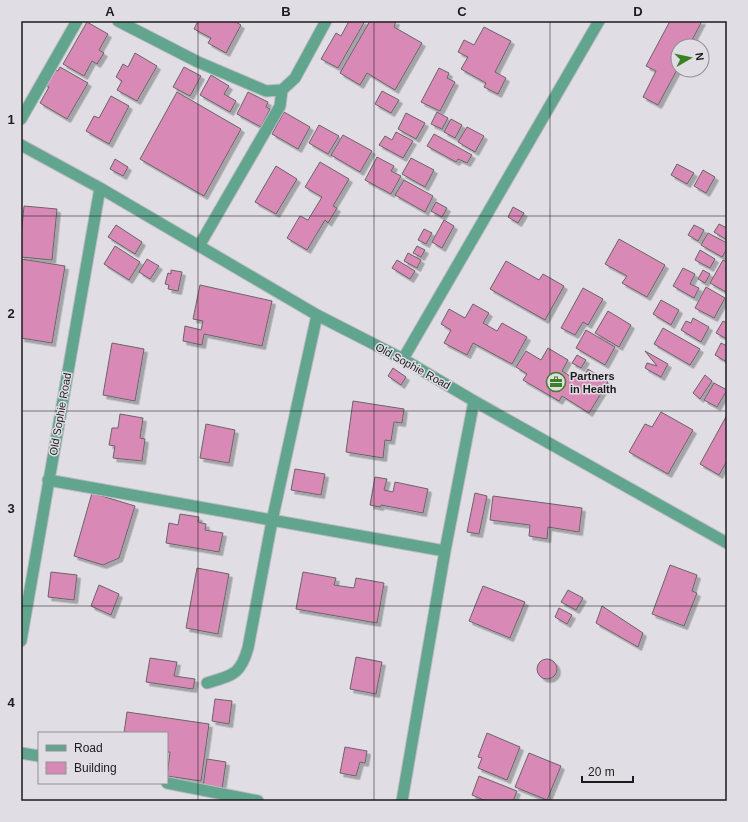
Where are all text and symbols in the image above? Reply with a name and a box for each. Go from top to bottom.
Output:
text: A [105,4,115,19]
text: B [281,4,291,19]
text: C [457,4,467,19]
text: D [633,4,643,19]
north arrow [670,38,710,78]
text: N [693,52,706,61]
text: 1 [7,112,15,127]
text: 2 [7,306,15,321]
street label: Old Sophie Road [373,340,453,392]
place label: Partners in Health [570,370,617,395]
office icon: Partners in Health [545,371,567,393]
street label: Old Sophie Road [47,372,73,456]
text: 3 [7,501,15,516]
text: 4 [7,695,15,710]
legend [38,732,168,784]
text: Road [74,741,103,755]
scale bar [582,758,633,784]
text: Building [74,761,117,775]
text: 20 m [588,765,615,779]

